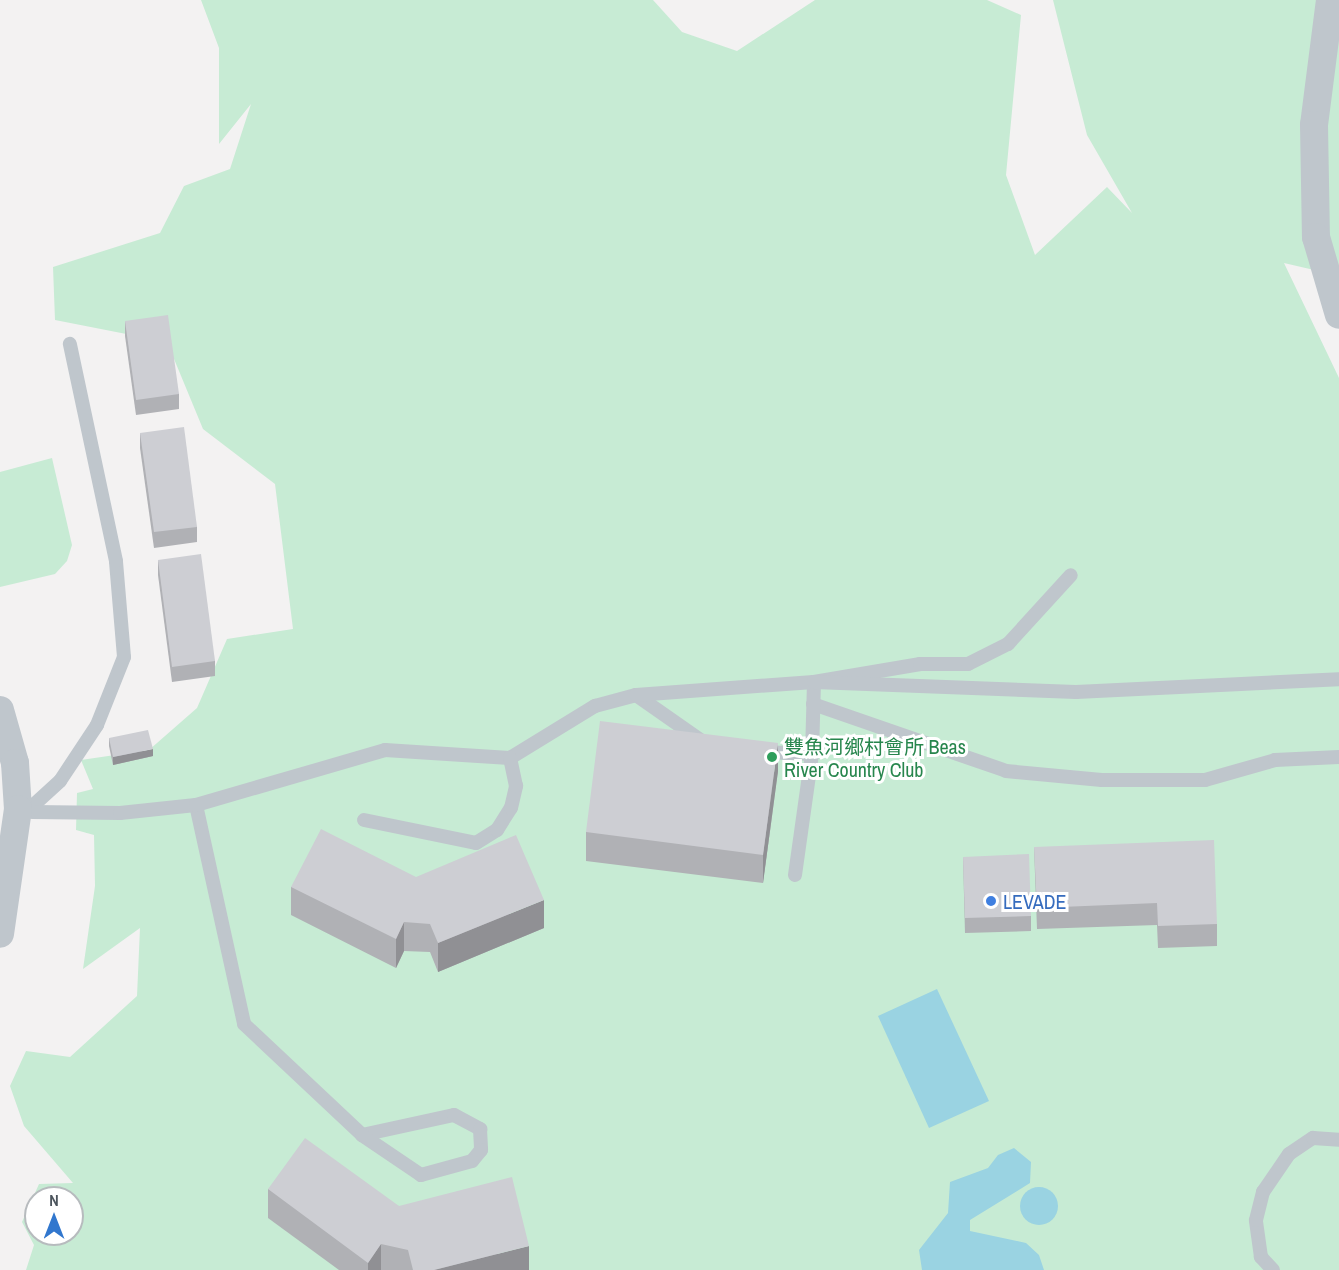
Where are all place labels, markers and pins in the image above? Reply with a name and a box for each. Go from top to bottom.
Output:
place label: 雙魚河鄉村會所 Beas River Country Club [784,734,966,781]
marker: 雙魚河鄉村會所 Beas River Country Club [765,750,779,764]
place label: LEVADE [1003,889,1067,913]
marker: LEVADE [984,894,998,908]

